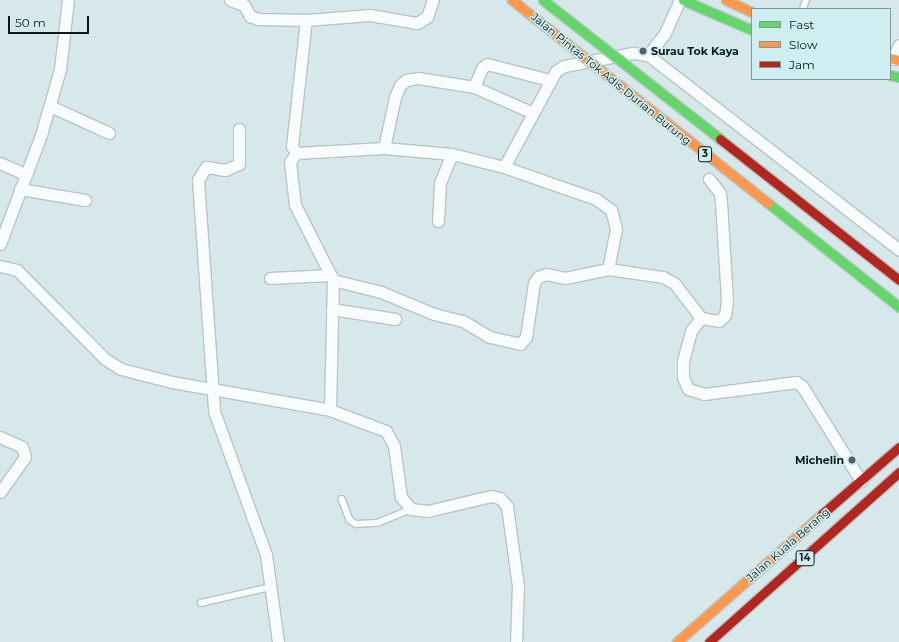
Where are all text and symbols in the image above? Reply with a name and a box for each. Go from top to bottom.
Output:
scale bar [10,8,91,34]
legend [751,8,891,80]
street label: Jalan Pintas Tok Adis-Durian Burung [528,10,694,148]
text: 50 m [15,15,46,30]
text: Fast [789,17,814,32]
text: Slow [789,37,818,52]
place label: Surau Tok Kaya [651,44,739,58]
marker: Surau Tok Kaya [638,46,648,56]
text: Jam [789,57,815,72]
road number: 3 [698,146,712,162]
place label: Michelin [795,453,844,467]
marker: Michelin [847,455,857,465]
street label: Jalan Kuala Berang [744,505,832,585]
road number: 14 [795,550,815,566]

